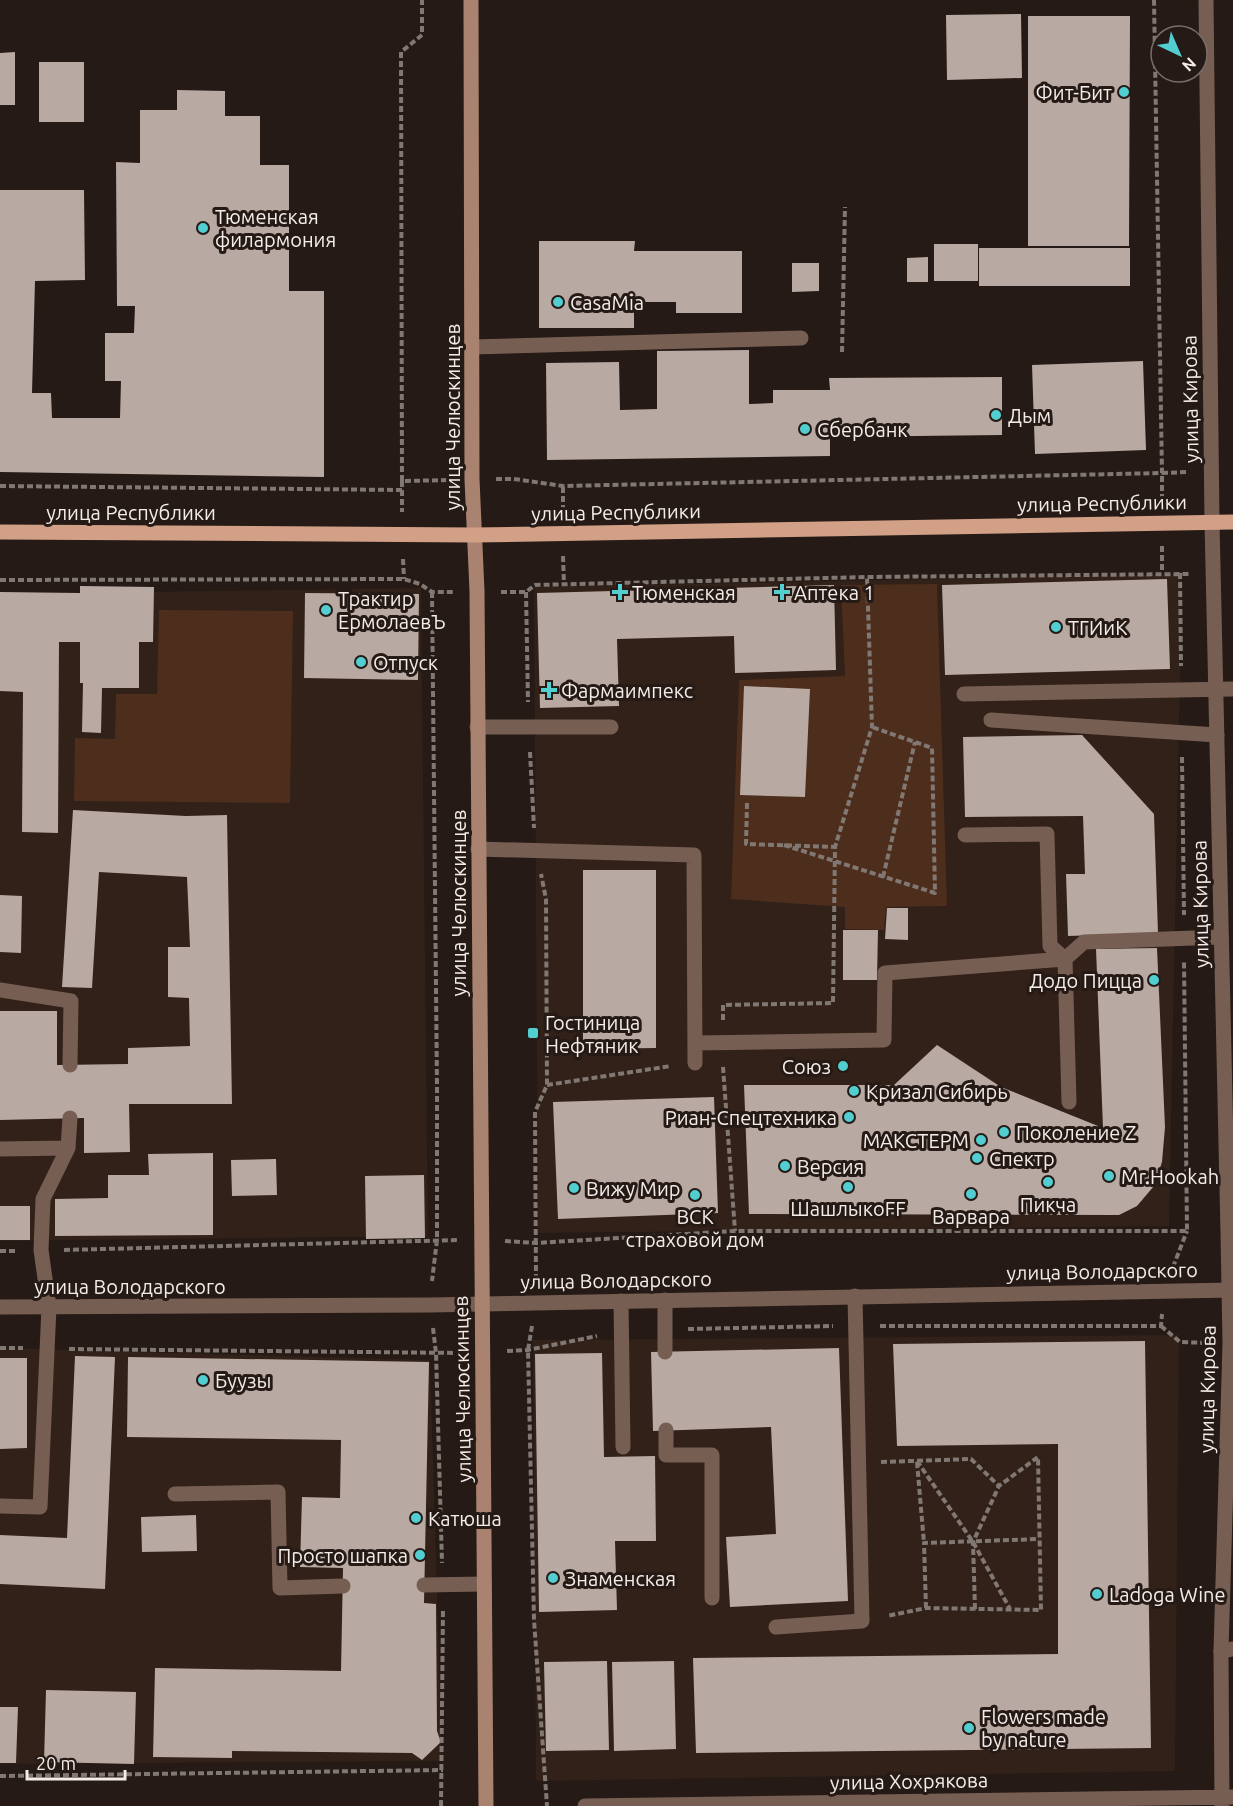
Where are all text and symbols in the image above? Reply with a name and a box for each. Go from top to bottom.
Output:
north arrow [1149,24,1209,84]
text: N [1179,54,1200,75]
place label: Фит-Бит [1036,81,1112,104]
marker: Фит-Бит [1117,85,1131,99]
place label: Тюменская филармония [215,205,336,251]
marker: Тюменская филармония [196,221,210,235]
place label: CasaMia [570,291,644,314]
marker: CasaMia [551,295,565,309]
street label: улица Челюскинцев [441,323,464,511]
street label: улица Кирова [1177,335,1203,463]
place label: Дым [1008,404,1051,427]
marker: Дым [989,408,1003,422]
place label: Сбербанк [817,418,908,441]
marker: Сбербанк [798,422,812,436]
street label: улица Республики [1017,490,1187,516]
street label: улица Республики [531,499,701,525]
street label: улица Республики [46,501,216,524]
place label: Тюменская [632,581,736,604]
place label: Аптека 1 [794,581,875,604]
marker: Тюменская [613,585,627,599]
marker: Аптека 1 [775,585,789,599]
place label: Трактир ЕрмолаевЪ [338,587,446,633]
marker: Трактир ЕрмолаевЪ [319,603,333,617]
place label: ТГИиК [1068,616,1127,639]
marker: ТГИиК [1049,620,1063,634]
place label: Отпуск [373,651,438,674]
marker: Отпуск [354,655,368,669]
place label: Фармаимпекс [561,679,693,702]
marker: Фармаимпекс [542,683,556,697]
street label: улица Челюскинцев [447,809,470,997]
street label: улица Кирова [1187,840,1213,968]
place label: Додо Пицца [1029,969,1142,992]
marker: Додо Пицца [1147,973,1161,987]
place label: Гостиница Нефтяник [545,1011,640,1057]
marker: Гостиница Нефтяник [526,1026,540,1040]
place label: Союз [782,1055,831,1078]
marker: Союз [836,1059,850,1073]
place label: Кризал Сибирь [866,1080,1008,1103]
marker: Кризал Сибирь [847,1084,861,1098]
place label: Риан-Спецтехника [665,1106,837,1129]
marker: Риан-Спецтехника [842,1110,856,1124]
place label: Поколение Z [1016,1121,1136,1144]
marker: Поколение Z [997,1125,1011,1139]
place label: МАКСТЕРМ [863,1129,969,1152]
marker: МАКСТЕРМ [974,1133,988,1147]
place label: Спектр [989,1147,1055,1170]
marker: Спектр [970,1151,984,1165]
place label: Версия [797,1155,864,1178]
marker: Версия [778,1159,792,1173]
place label: Mr.Hookah [1121,1165,1219,1188]
marker: Mr.Hookah [1102,1169,1116,1183]
marker: Пикча [1041,1175,1055,1189]
place label: Вижу Мир [586,1177,681,1200]
marker: ШашлыкoFF [841,1180,855,1194]
marker: Вижу Мир [567,1181,581,1195]
marker: Варвара [964,1187,978,1201]
marker: ВСК страховой дом [688,1188,702,1202]
place label: Пикча [1020,1193,1076,1216]
place label: ШашлыкoFF [790,1197,906,1220]
place label: ВСК страховой дом [625,1205,765,1251]
place label: Варвара [932,1205,1010,1228]
street label: улица Володарского [1006,1258,1198,1284]
street label: улица Володарского [520,1267,712,1293]
street label: улица Володарского [34,1275,226,1298]
street label: улица Челюскинцев [449,1295,475,1483]
street label: улица Кирова [1194,1325,1220,1453]
place label: Буузы [215,1369,271,1392]
marker: Буузы [196,1373,210,1387]
place label: Катюша [428,1507,502,1530]
marker: Катюша [409,1511,423,1525]
place label: Просто шапка [278,1544,408,1567]
marker: Просто шапка [413,1548,427,1562]
place label: Знаменская [565,1567,676,1590]
marker: Знаменская [546,1571,560,1585]
place label: Ladoga Wine [1109,1583,1225,1606]
marker: Ladoga Wine [1090,1587,1104,1601]
place label: Flowers made by nature [981,1705,1106,1751]
marker: Flowers made by nature [962,1721,976,1735]
scale bar [27,1743,124,1781]
text: 20 m [36,1753,76,1773]
street label: улица Хохрякова [830,1768,988,1794]

